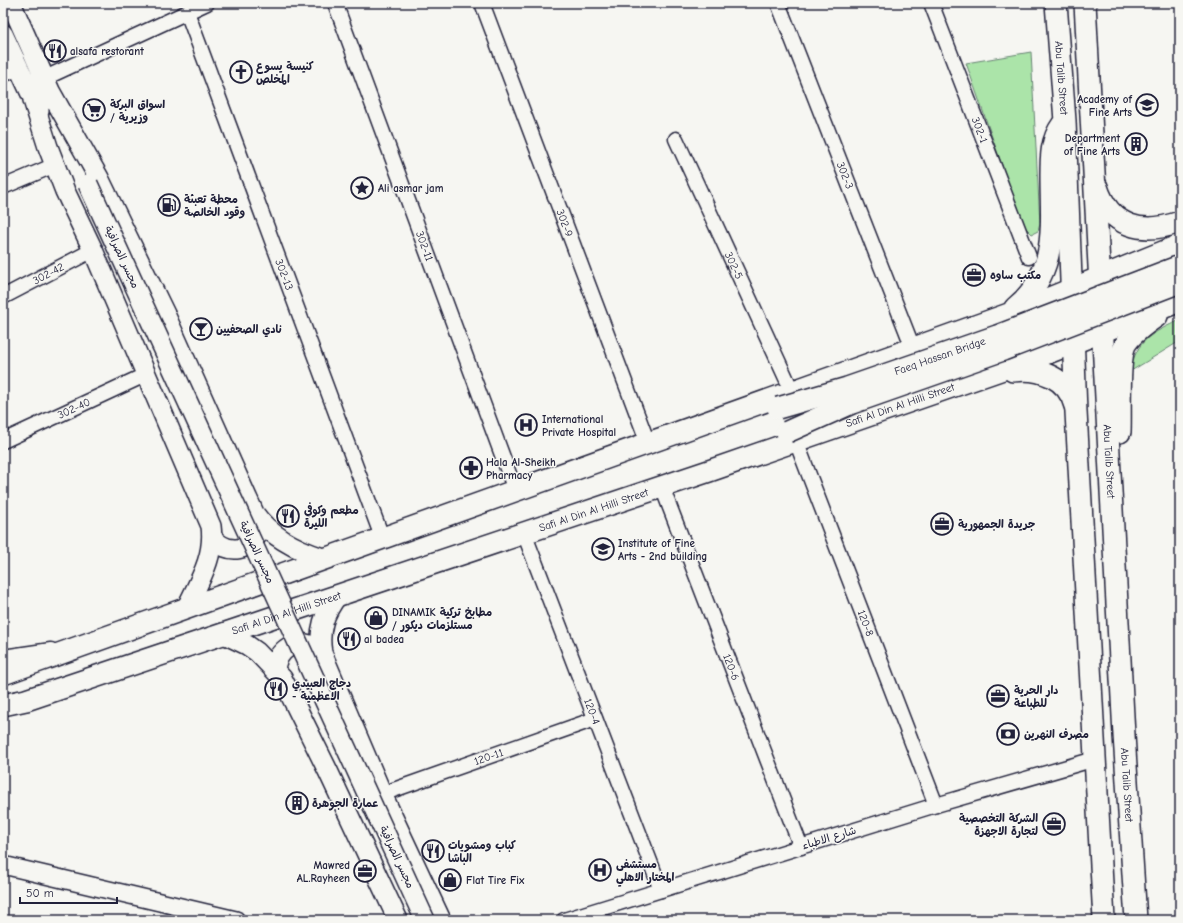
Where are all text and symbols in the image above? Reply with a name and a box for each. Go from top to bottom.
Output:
restaurant icon: alsafa restorant [42,38,68,64]
street label: Abu Talib Street [1052,40,1071,116]
place label: alsafa restorant [70,45,144,58]
church icon: كنيسة يسوع المخلص [228,59,254,85]
place label: كنيسة يسوع المخلص [256,60,314,86]
school or university icon: Academy of Fine Arts [1134,92,1160,118]
place label: Academy of Fine Arts [1077,93,1132,119]
supermarket icon: اسواق البركة / وزيرية [81,97,107,123]
place label: اسواق البركة / وزيرية [110,98,165,124]
street label: 302-1 [969,115,991,145]
building icon: Department of Fine Arts [1123,131,1149,157]
place label: Department of Fine Arts [1064,132,1120,158]
street label: 302-3 [834,160,857,191]
place icon: Ali asmar jam [349,175,375,201]
place label: Ali asmar jam [378,182,444,195]
fuel station icon: محطة تعبئة وقود الخالصة [156,192,182,218]
place label: محطة تعبئة وقود الخالصة [184,193,246,220]
street label: 302-9 [554,207,576,239]
street label: مجسر الصرافية [102,224,142,290]
street label: 302-11 [413,229,436,263]
street label: 302-5 [722,250,746,281]
street label: 302-13 [273,257,296,292]
street label: 302-42 [30,260,66,287]
office icon: مكتب ساوه [961,262,987,288]
place label: مكتب ساوه [990,269,1041,282]
bar icon: نادي الصحفيين [188,316,214,342]
place label: نادي الصحفيين [216,323,282,338]
street label: Faeq Hassan Bridge [893,334,987,378]
street label: Safi Al Din Al Hilli Street [844,380,957,430]
street label: 302-40 [55,395,92,421]
hospital icon: International Private Hospital [513,412,539,438]
place label: International Private Hospital [542,413,616,439]
street label: Abu Talib Street [1101,424,1118,500]
pharmacy icon: Hala Al-Sheikh Pharmacy [458,455,484,481]
place label: Hala Al-Sheikh Pharmacy [486,456,556,482]
street label: Safi Al Din Al Hilli Street [537,485,650,534]
place label: مطعم وكوفي الليرة [304,502,359,530]
restaurant icon: مطعم وكوفي الليرة [275,503,301,529]
office icon: جريدة الجمهورية [929,511,955,537]
place label: جريدة الجمهورية [958,518,1035,532]
street label: مجسر الصرافية [237,519,277,585]
school or university icon: Institute of Fine Arts - 2nd building [590,536,616,562]
place label: Institute of Fine Arts - 2nd building [618,537,707,563]
street label: Safi Al Din Al Hilli Street [230,588,343,637]
shop icon: DINAMIK مطابخ تركية / مستلزمات ديكور [363,605,389,631]
place label: DINAMIK مطابخ تركية / مستلزمات ديكور [392,606,492,633]
street label: 120-8 [855,608,877,638]
restaurant icon: al badea [336,626,362,652]
place label: al badea [364,633,404,646]
street label: 120-6 [721,652,742,682]
restaurant icon: دجاج العبيدي - الاعظمية [263,676,289,702]
place label: دجاج العبيدي - الاعظمية [292,677,351,703]
office icon: دار الحرية للطباعة [985,683,1011,709]
place label: دار الحرية للطباعة [1014,684,1058,710]
street label: 120-4 [582,697,603,726]
bank icon: مصرف النهرين [995,721,1021,747]
place label: مصرف النهرين [1024,728,1089,741]
street label: 120-11 [472,745,505,768]
street label: Abu Talib Street [1118,747,1136,823]
building icon: عمارة الجوهرة [284,790,310,816]
place label: عمارة الجوهرة [312,797,379,811]
office icon: الشركة التخصصية لتجارة الاجهزة [1041,811,1067,837]
place label: الشركة التخصصية لتجارة الاجهزة [959,812,1038,838]
street label: مجسر الصرافية [377,824,417,890]
street label: شارع الاطباء [800,824,858,854]
restaurant icon: كباب ومشويات الباشا [420,838,446,864]
place label: كباب ومشويات الباشا [448,839,516,865]
hospital icon: مستشفى المختار الاهلي [587,857,613,883]
office icon: Mawred AL.Rayheen [352,858,378,884]
place label: مستشفى المختار الاهلي [616,858,675,887]
place label: Mawred AL.Rayheen [297,859,350,885]
shop icon: Flat Tire Fix [437,867,463,893]
place label: Flat Tire Fix [466,874,525,887]
scale bar [20,879,117,905]
text: 50 m [26,886,54,900]

